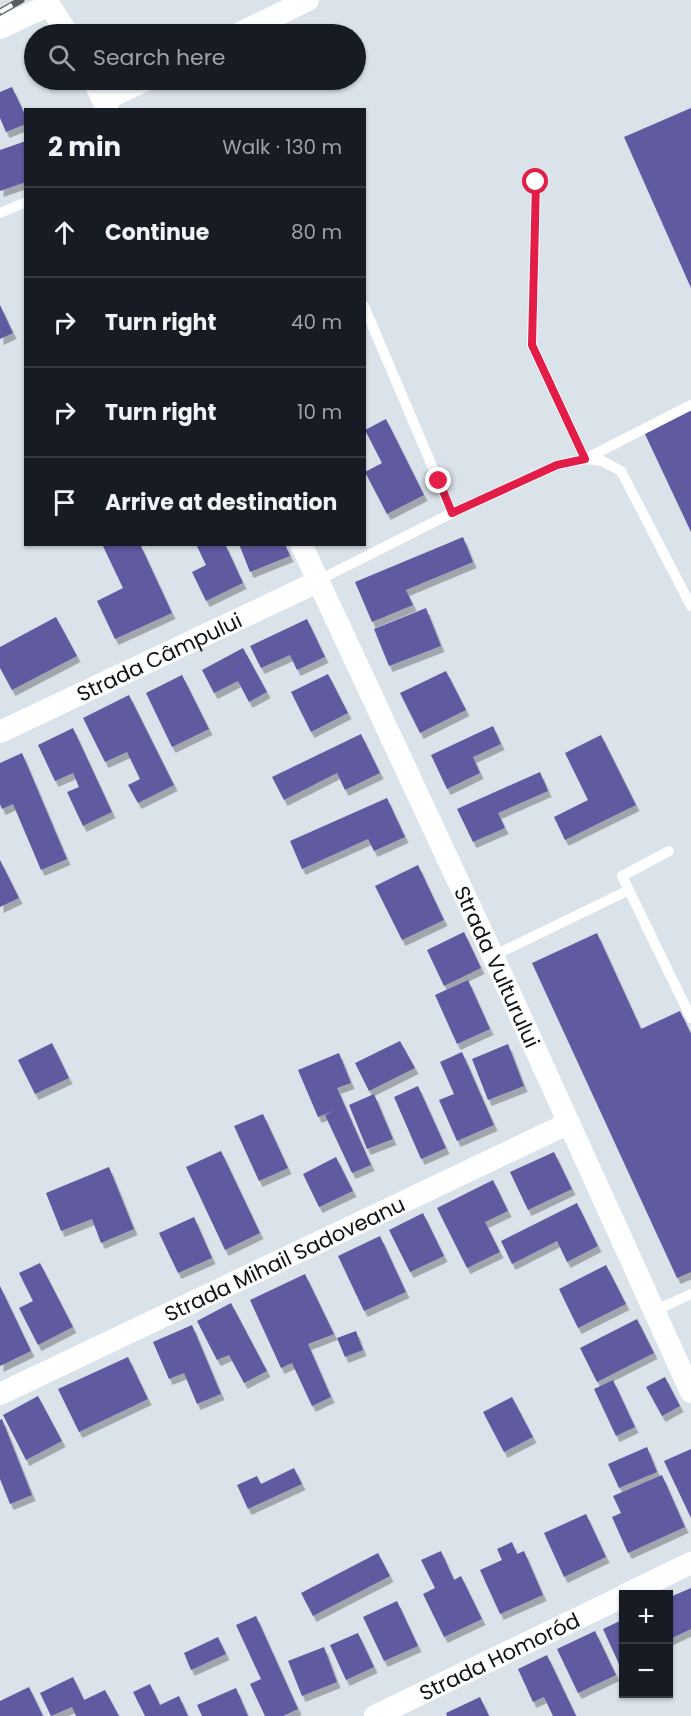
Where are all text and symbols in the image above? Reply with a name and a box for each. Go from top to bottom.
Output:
search box [24,24,366,90]
icon: search [45,41,78,74]
text: Search here [93,42,226,73]
text: 2 min [48,129,121,165]
text: Walk · 130 m [222,133,342,161]
route start [522,168,548,194]
icon: ahead [48,216,81,249]
text: Continue [105,217,209,248]
text: 80 m [291,218,342,246]
icon: right [48,306,81,339]
text: Turn right [105,307,216,338]
text: 40 m [291,308,342,336]
icon: right [48,396,81,429]
text: Turn right [105,397,216,428]
text: 10 m [297,398,342,426]
route end [425,467,451,493]
icon: arrive [48,486,81,519]
text: Arrive at destination [105,487,337,518]
street label: Strada Câmpului [72,605,246,708]
street label: Strada Vulturului [448,881,547,1052]
street label: Strada Mihail Sadoveanu [159,1189,409,1328]
map controls [619,1590,673,1698]
button: + [619,1590,673,1644]
street label: Strada Homoród [414,1605,584,1707]
button: − [619,1644,673,1698]

